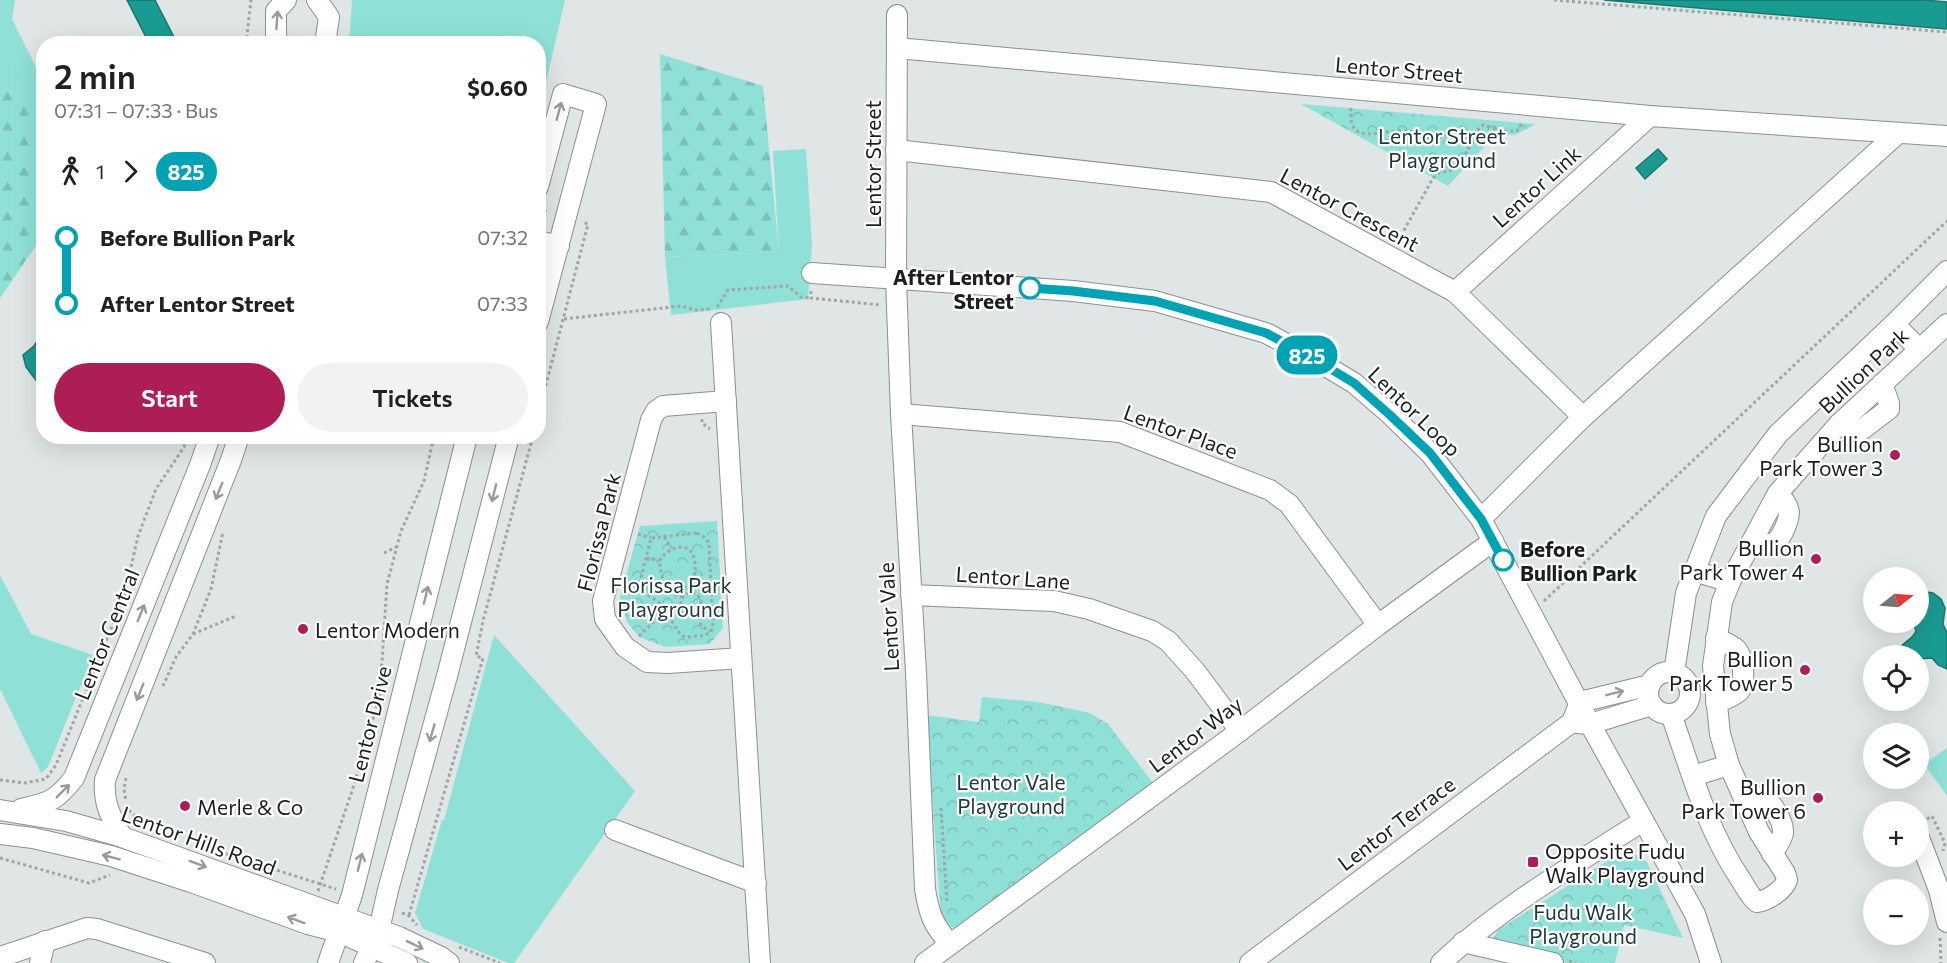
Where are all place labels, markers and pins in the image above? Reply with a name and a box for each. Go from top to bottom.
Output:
place label: After Lentor Street [893,264,1014,313]
marker: After Lentor Street [1019,277,1041,299]
place label: Bullion Park Tower 3 [1759,431,1883,480]
marker: Bullion Park Tower 3 [1888,448,1902,462]
place label: Bullion Park Tower 4 [1680,535,1804,584]
place label: Before Bullion Park [1520,536,1637,585]
marker: Before Bullion Park [1492,549,1514,571]
marker: Bullion Park Tower 4 [1809,552,1823,566]
place label: Lentor Modern [315,617,460,642]
marker: Lentor Modern [296,622,310,636]
place label: Bullion Park Tower 5 [1669,646,1793,695]
marker: Bullion Park Tower 5 [1798,663,1812,677]
place label: Bullion Park Tower 6 [1681,774,1806,823]
marker: Bullion Park Tower 6 [1811,791,1825,805]
place label: Merle & Co [197,794,303,819]
marker: Merle & Co [178,799,192,813]
place label: Opposite Fudu Walk Playground [1545,838,1705,887]
marker: Opposite Fudu Walk Playground [1526,855,1540,869]

